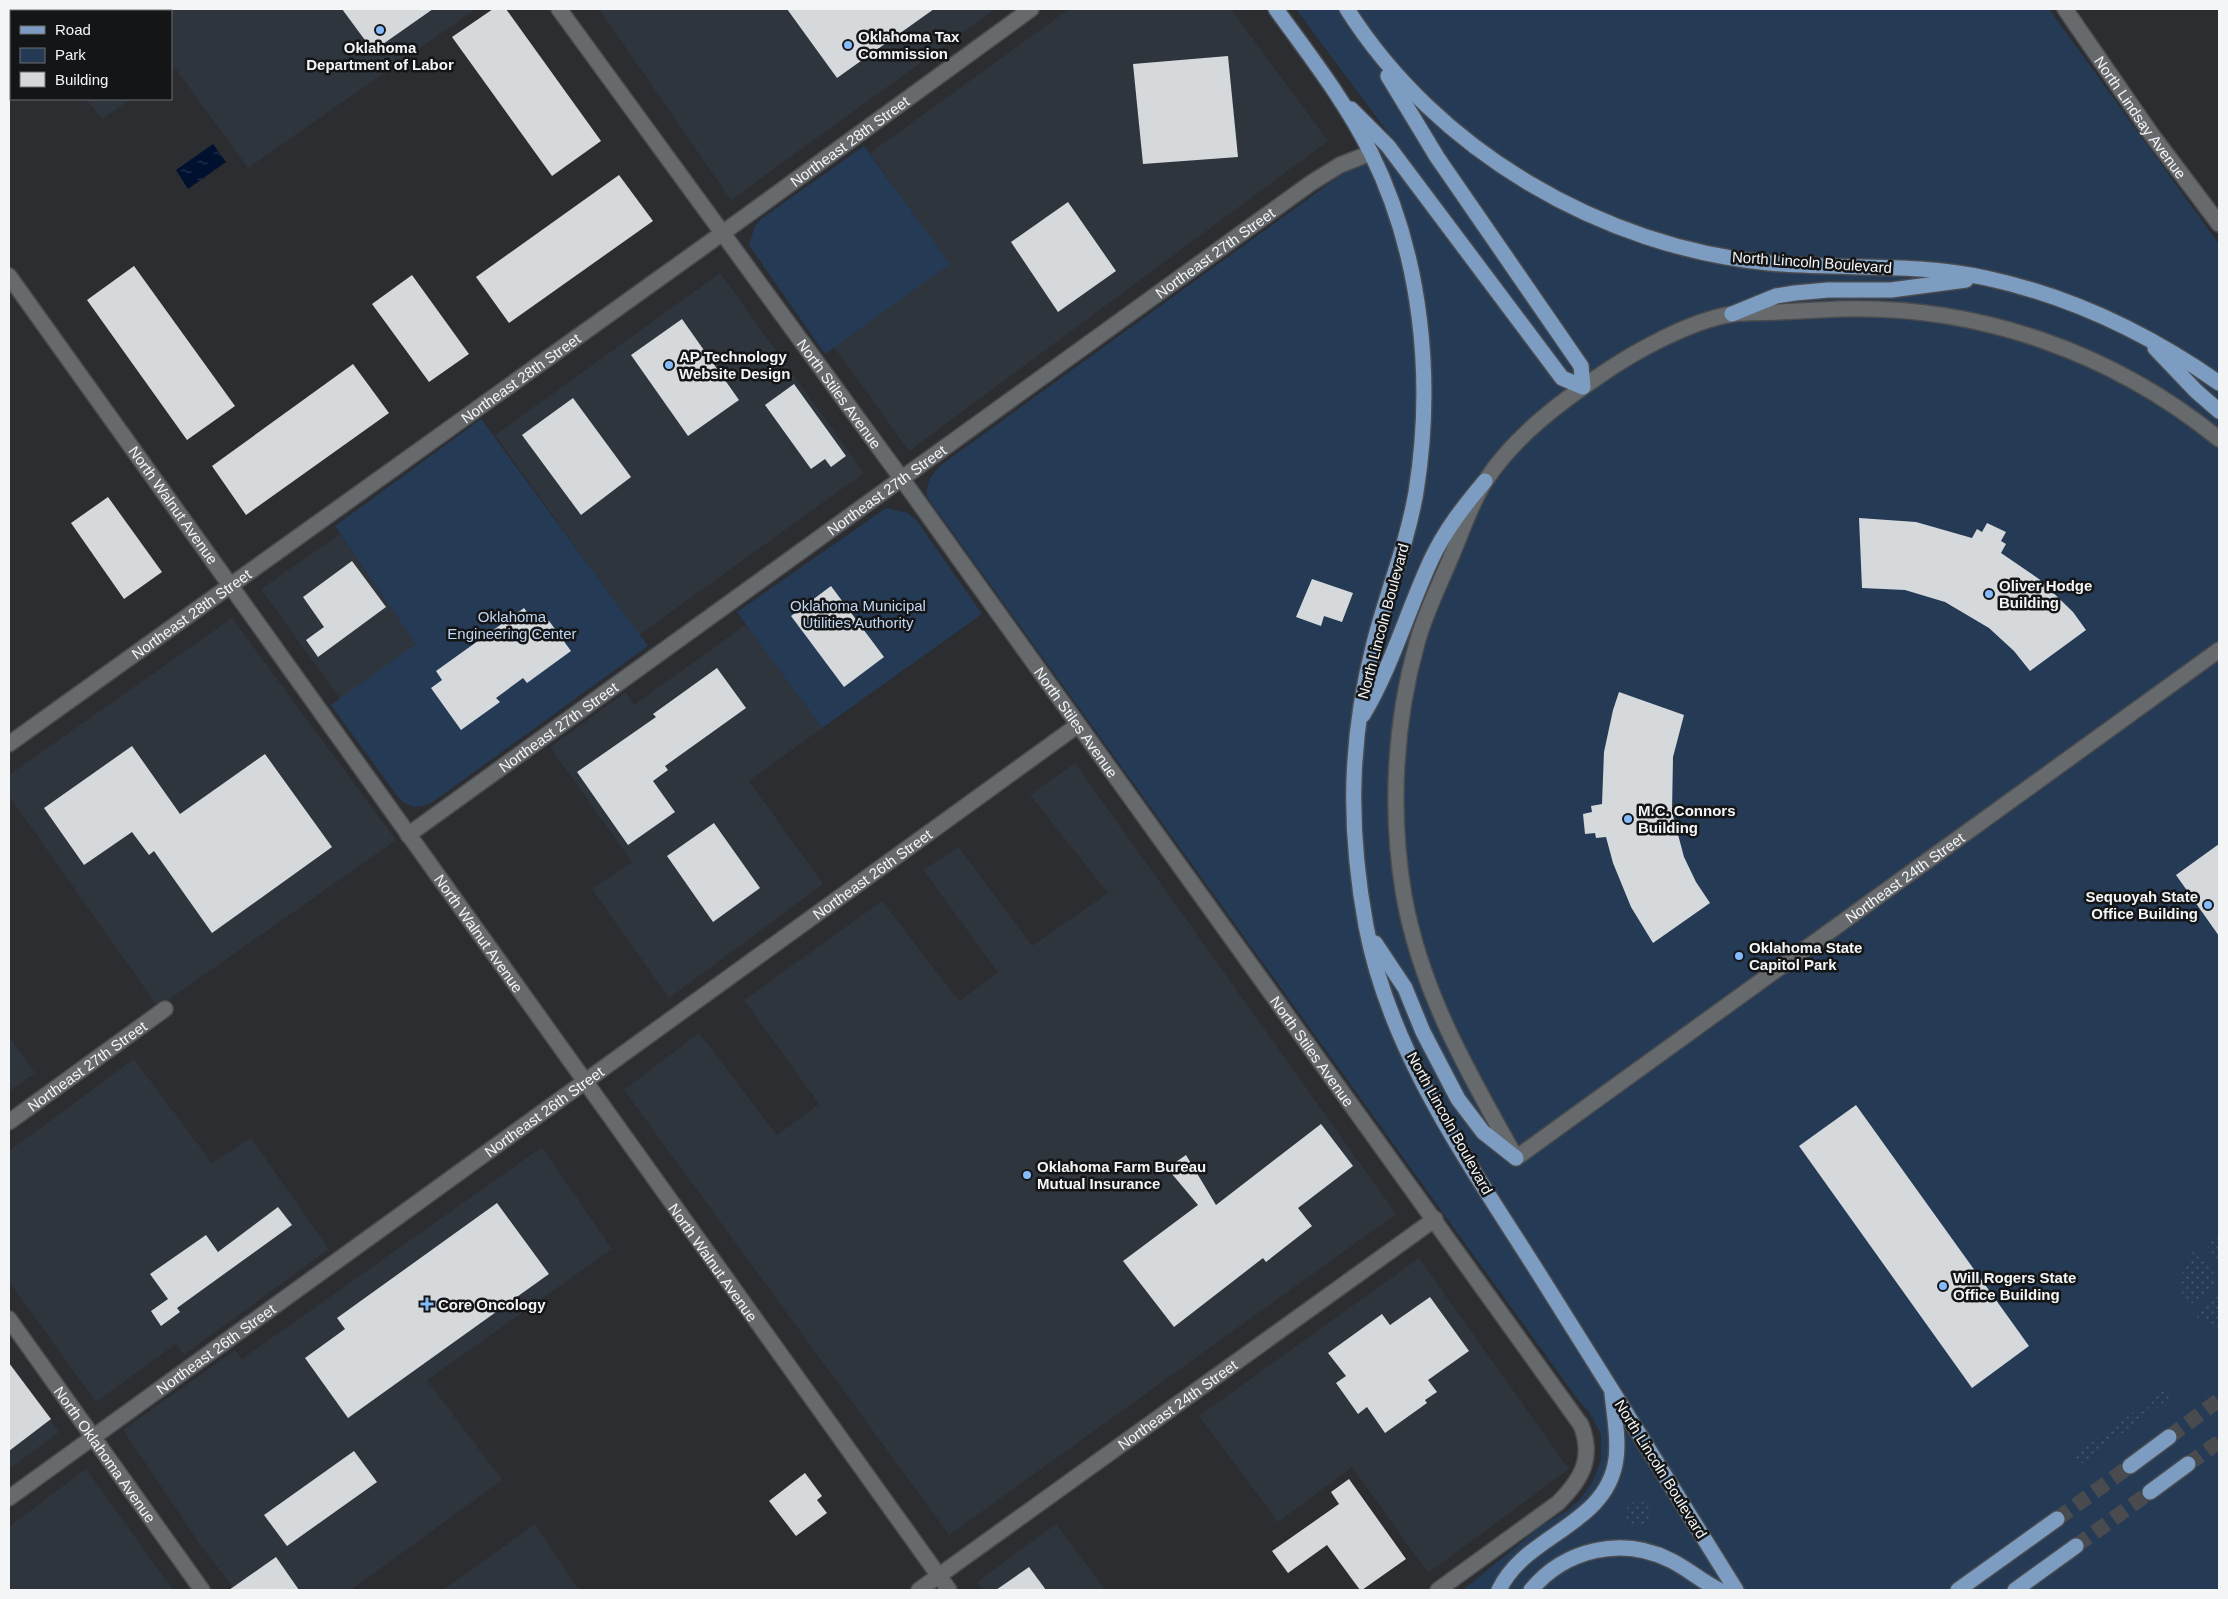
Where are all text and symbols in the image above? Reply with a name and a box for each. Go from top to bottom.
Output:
legend [10,10,172,100]
text: Road [55,21,91,38]
marker: Oklahoma Department of Labor [374,24,386,36]
place label: Oklahoma Tax Commission [858,28,960,62]
place label: Oklahoma Department of Labor [306,39,454,73]
marker: Oklahoma Tax Commission [842,39,854,51]
text: Park [55,46,86,63]
street label: North Lindsay Avenue [2091,52,2190,182]
text: Building [55,71,108,88]
street label: Northeast 28th Street [787,92,913,190]
street label: Northeast 27th Street [1152,203,1278,301]
street label: North Lincoln Boulevard [1732,248,1892,276]
street label: Northeast 28th Street [457,329,584,426]
street label: North Stiles Avenue [794,335,885,452]
place label: AP Technology Website Design [679,348,790,382]
marker: AP Technology Website Design [663,359,675,371]
street label: Northeast 27th Street [824,440,950,538]
street label: North Walnut Avenue [126,443,222,567]
street label: North Lincoln Boulevard [1354,541,1412,701]
street label: Northeast 28th Street [128,565,255,662]
place label: Oliver Hodge Building [1999,577,2092,611]
marker: Oliver Hodge Building [1983,588,1995,600]
park label: Oklahoma Municipal Utilities Authority [790,597,926,631]
park label: Oklahoma Engineering Center [447,608,577,642]
street label: North Stiles Avenue [1031,664,1122,780]
street label: Northeast 27th Street [495,678,621,775]
place label: M.C. Connors Building [1638,802,1736,836]
marker: M.C. Connors Building [1622,813,1634,825]
street label: Northeast 26th Street [809,825,935,923]
street label: Northeast 24th Street [1842,828,1968,926]
street label: North Walnut Avenue [431,871,527,996]
place label: Sequoyah State Office Building [2085,888,2198,922]
marker: Sequoyah State Office Building [2202,899,2214,911]
place label: Oklahoma State Capitol Park [1749,939,1862,973]
marker: Oklahoma State Capitol Park [1733,950,1745,962]
street label: North Stiles Avenue [1267,993,1358,1109]
street label: Northeast 27th Street [24,1016,150,1114]
street label: North Lincoln Boulevard [1404,1049,1496,1197]
street label: Northeast 26th Street [481,1062,607,1160]
place label: Oklahoma Farm Bureau Mutual Insurance [1037,1158,1206,1192]
marker: Oklahoma Farm Bureau Mutual Insurance [1021,1169,1033,1181]
street label: North Walnut Avenue [666,1200,761,1325]
place label: Will Rogers State Office Building [1953,1269,2076,1303]
marker: Will Rogers State Office Building [1937,1280,1949,1292]
place label: Core Oncology [438,1296,546,1313]
marker: Core Oncology [420,1297,434,1311]
street label: Northeast 26th Street [153,1299,279,1397]
street label: Northeast 24th Street [1114,1355,1241,1453]
street label: North Oklahoma Avenue [51,1383,160,1526]
street label: North Lincoln Boulevard [1611,1397,1711,1541]

